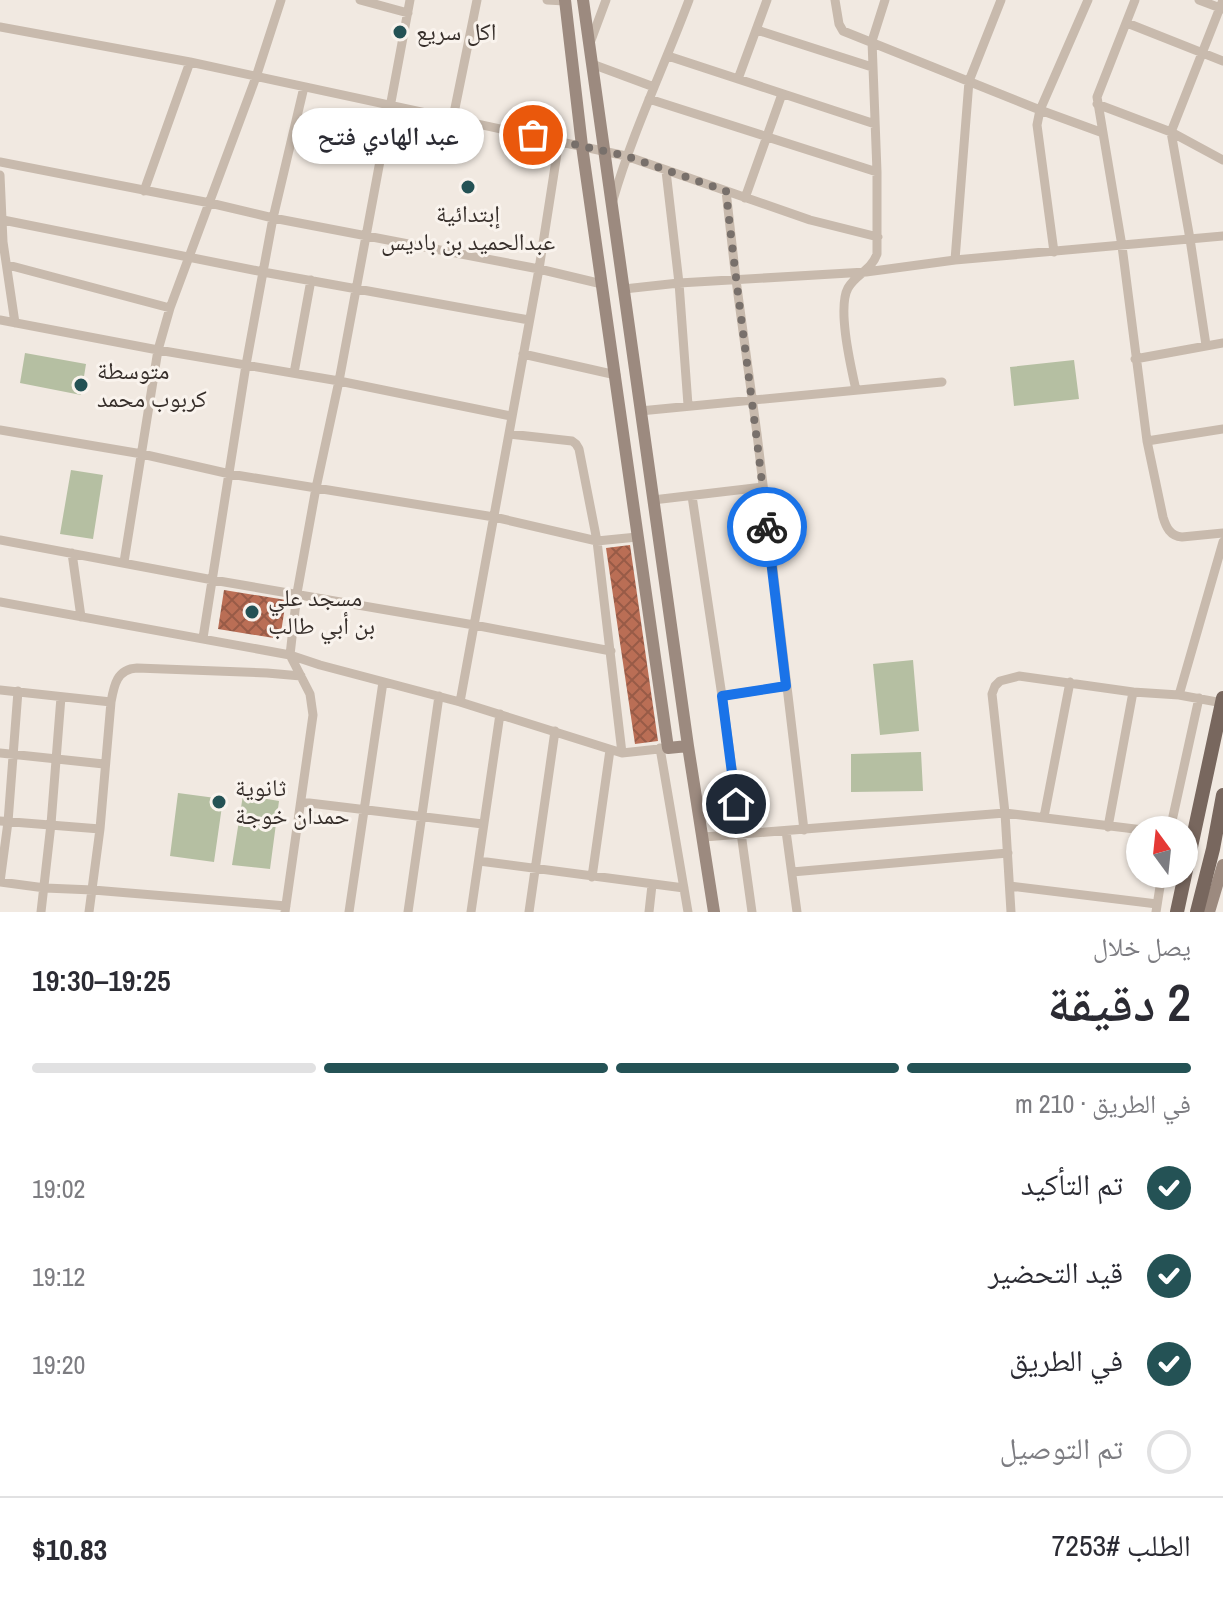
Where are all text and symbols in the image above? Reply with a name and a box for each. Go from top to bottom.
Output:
place label: اكل سريع [416,15,497,47]
marker: اكل سريع [391,23,409,41]
pin [499,101,567,169]
callout: عبد الهادي فتح [293,107,485,163]
icon: bag [511,113,555,157]
text: عبد الهادي فتح [317,118,459,153]
marker: إبتدائية عبدالحميد بن باديس [459,178,477,196]
place label: إبتدائية عبدالحميد بن باديس [381,197,555,257]
place label: متوسطة كربوب محمد [97,354,207,414]
marker: متوسطة كربوب محمد [72,376,90,394]
courier [727,487,807,567]
icon: bike [745,505,789,549]
place label: مسجد علي بن أبي طالب [268,581,375,645]
marker: مسجد علي بن أبي طالب [243,603,261,621]
pin [702,770,770,838]
place label: ثانوية حمدان خوجة [235,771,349,831]
icon: home [714,782,758,826]
marker: ثانوية حمدان خوجة [210,793,228,811]
north arrow [1126,816,1198,888]
map controls [1126,816,1198,888]
text: يصل خلال [1093,929,1191,964]
text: 19:25–19:30 [32,960,171,1000]
text: 2 دقيقة [1047,967,1191,1037]
text: في الطريق · 210 m [1015,1086,1191,1121]
text: تم التأكيد [1021,1164,1123,1204]
icon: check [1147,1166,1191,1210]
text: 19:02 [32,1171,85,1206]
text: قيد التحضير [988,1252,1123,1292]
icon: check [1147,1254,1191,1298]
text: 19:12 [32,1259,85,1294]
text: في الطريق [1009,1340,1123,1380]
icon: check [1147,1342,1191,1386]
text: 19:20 [32,1347,85,1382]
text: تم التوصيل [1000,1428,1123,1468]
text: الطلب #7253 [1052,1525,1191,1565]
text: $10.83 [32,1529,107,1569]

